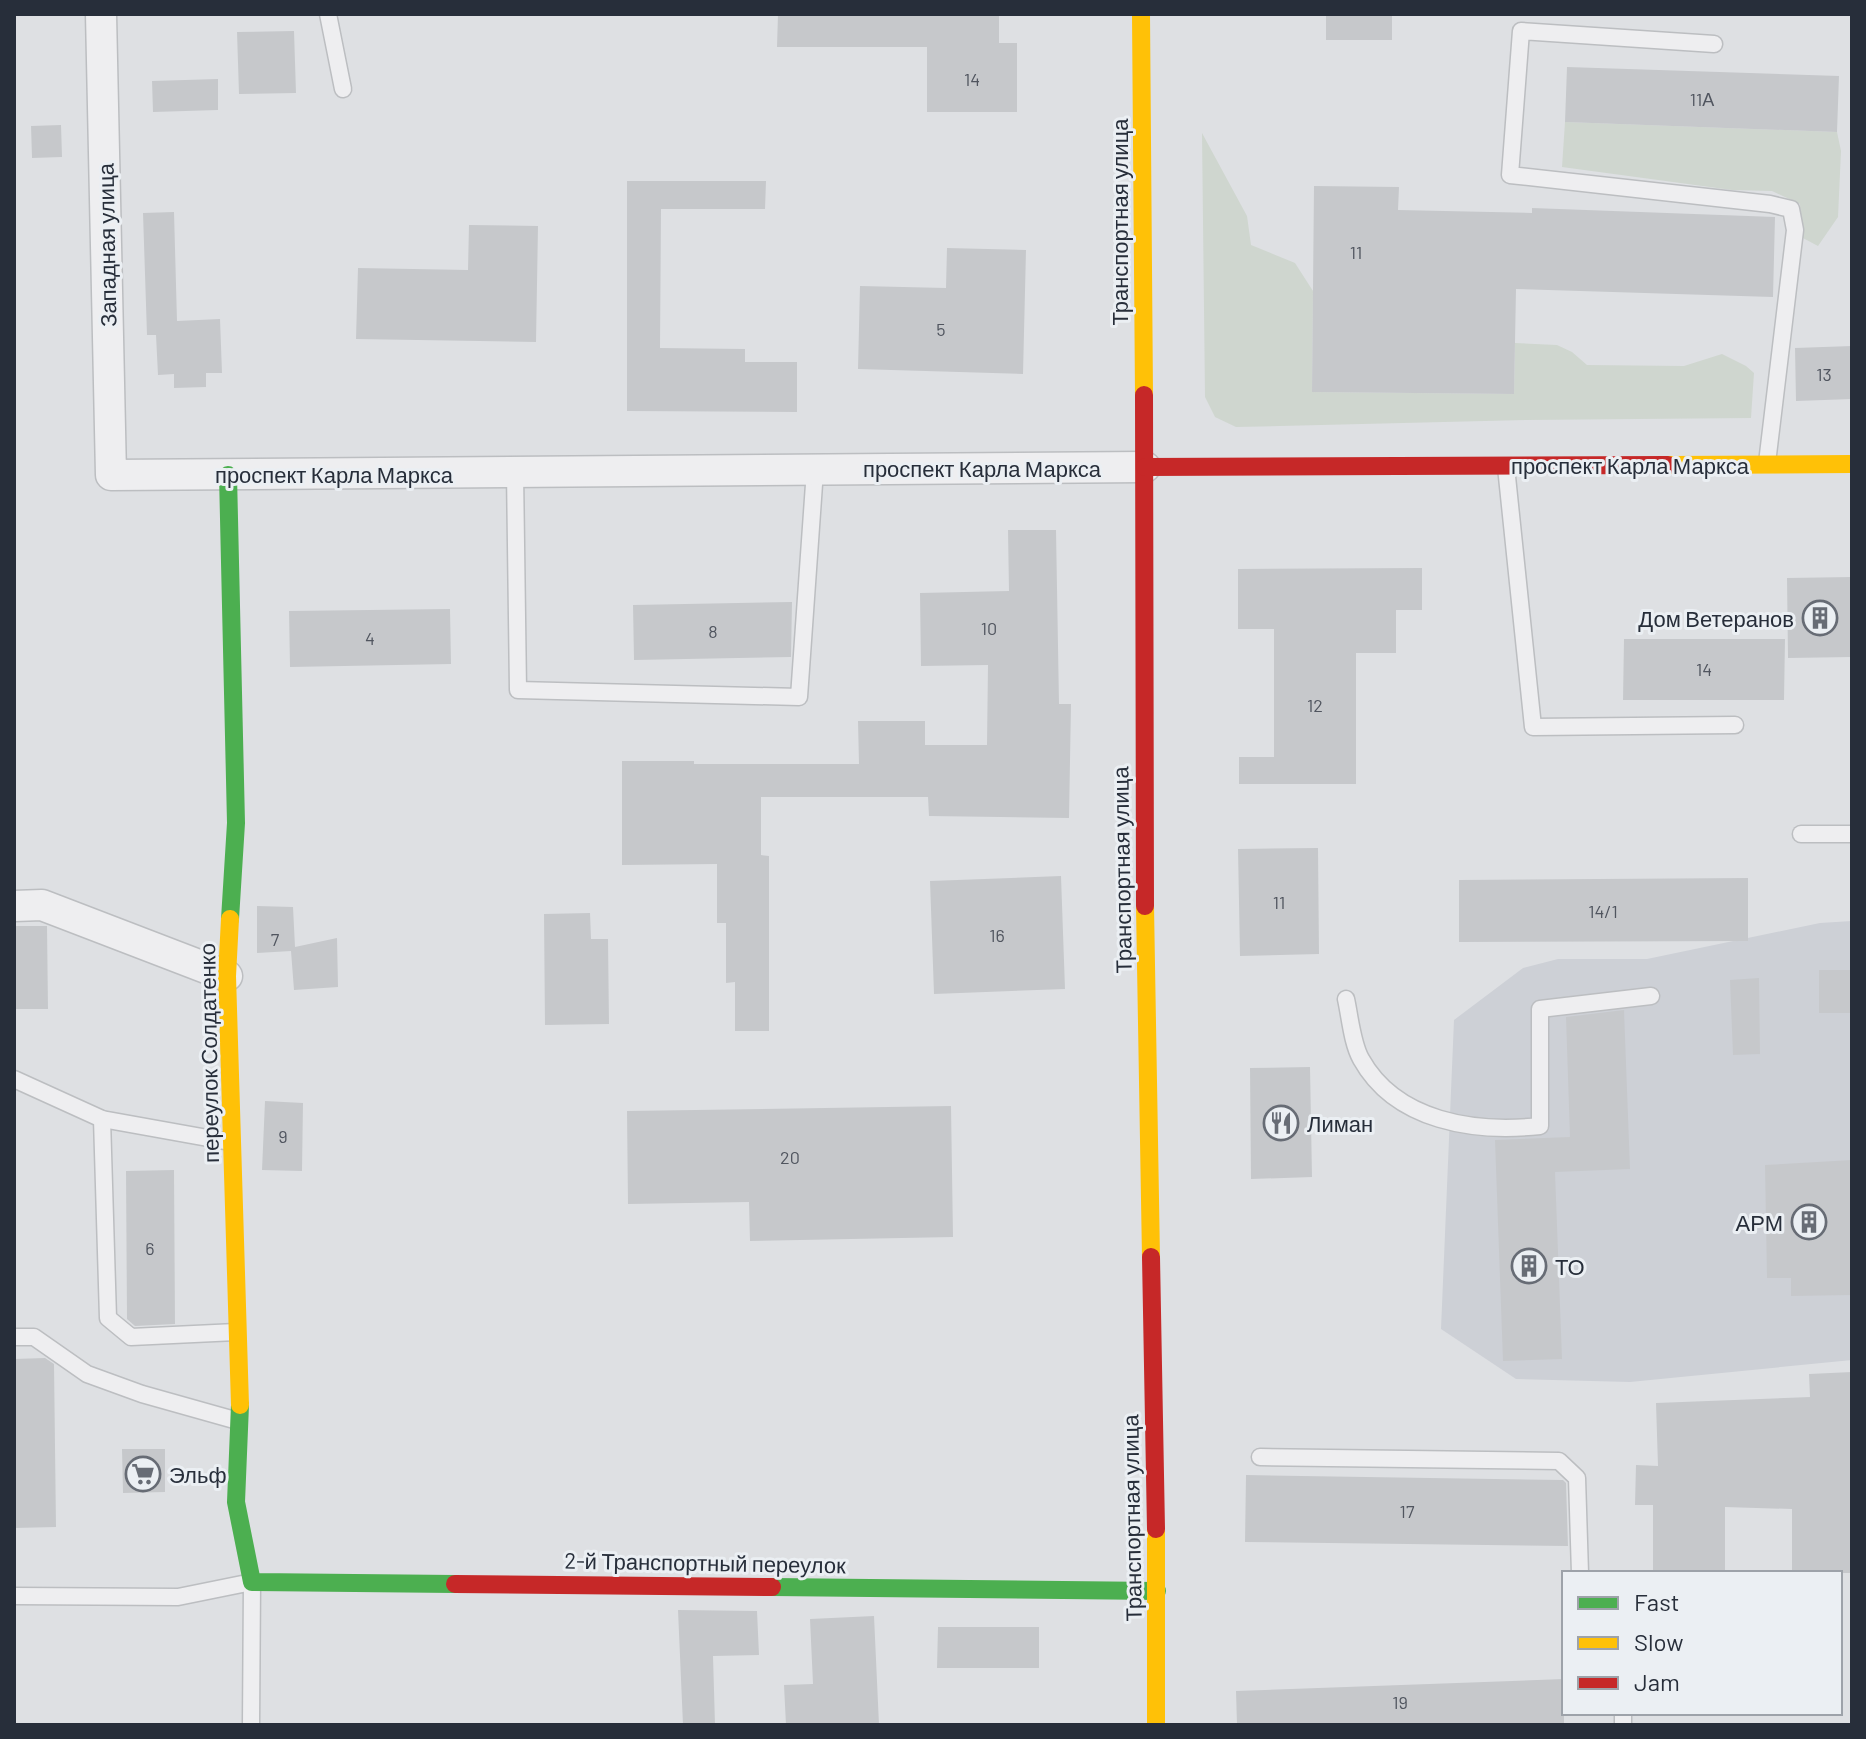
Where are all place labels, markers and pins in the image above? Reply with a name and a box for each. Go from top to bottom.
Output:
building icon: Дом Ветеранов [1801,599,1839,637]
place label: Дом Ветеранов [1638,605,1794,632]
restaurant icon: Лиман [1262,1104,1300,1142]
place label: Лиман [1307,1110,1373,1136]
building icon: АРМ [1790,1203,1828,1241]
place label: АРМ [1736,1209,1783,1235]
building icon: ТО [1510,1247,1548,1285]
place label: ТО [1555,1253,1585,1279]
supermarket icon: Эльф [124,1455,162,1493]
place label: Эльф [169,1461,226,1488]

